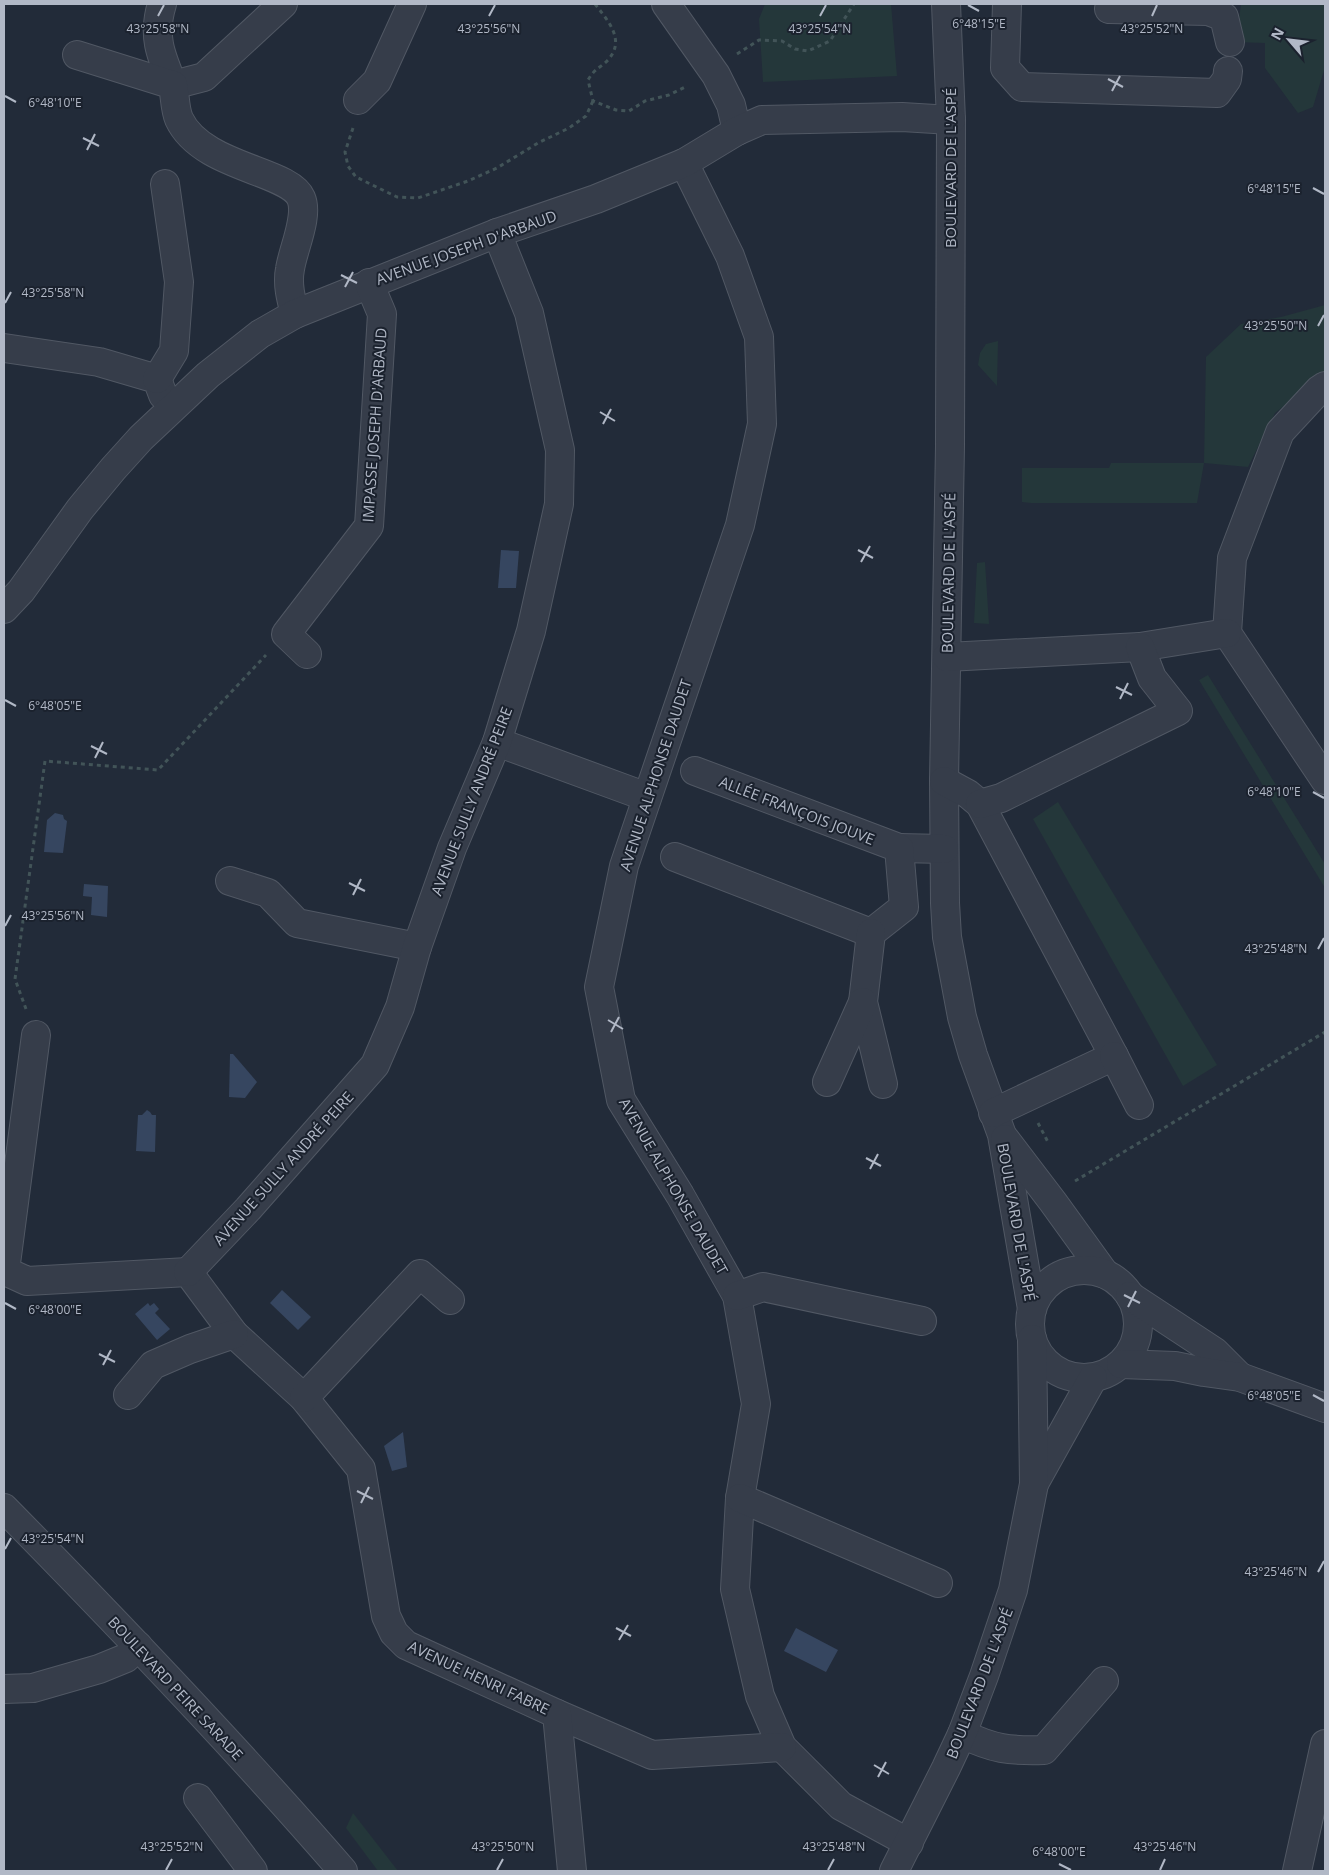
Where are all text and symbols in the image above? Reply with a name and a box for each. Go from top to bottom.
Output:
text: 6°48'15"E [952,15,1006,32]
north arrow [1264,15,1314,65]
text: 43°25'58"N [127,20,189,37]
text: 43°25'56"N [458,20,520,37]
text: 43°25'54"N [789,20,851,37]
text: 43°25'52"N [1121,20,1183,37]
text: N [1266,24,1288,43]
street label: BOULEVARD DE L'ASPÉ [940,88,960,248]
text: 6°48'10"E [28,94,82,111]
text: 6°48'15"E [1247,180,1301,197]
street label: AVENUE JOSEPH D'ARBAUD [373,205,559,289]
text: 43°25'58"N [22,284,84,301]
text: 43°25'50"N [1245,317,1307,334]
street label: IMPASSE JOSEPH D'ARBAUD [357,327,391,523]
street label: BOULEVARD DE L'ASPÉ [937,493,959,653]
street label: AVENUE ALPHONSE DAUDET [614,676,696,874]
text: 6°48'05"E [28,697,82,714]
street label: AVENUE SULLY ANDRÉ PEIRE [426,704,516,898]
street label: ALLÉE FRANÇOIS JOUVE [716,771,878,849]
text: 6°48'10"E [1247,783,1301,800]
text: 43°25'56"N [22,907,84,924]
text: 43°25'48"N [1245,940,1307,957]
street label: AVENUE SULLY ANDRÉ PEIRE [208,1087,358,1249]
street label: AVENUE ALPHONSE DAUDET [615,1094,733,1279]
street label: BOULEVARD DE L'ASPÉ [993,1141,1041,1303]
text: 6°48'00"E [28,1301,82,1318]
text: 6°48'05"E [1247,1387,1301,1404]
text: 43°25'54"N [22,1530,84,1547]
text: 43°25'46"N [1245,1563,1307,1580]
street label: BOULEVARD DE L'ASPÉ [941,1605,1017,1761]
street label: BOULEVARD PEIRE SARADE [104,1612,248,1764]
street label: AVENUE HENRI FABRE [405,1635,553,1719]
text: 43°25'52"N [141,1838,203,1855]
text: 43°25'50"N [472,1838,534,1855]
text: 43°25'48"N [803,1838,865,1855]
text: 43°25'46"N [1134,1838,1196,1855]
text: 6°48'00"E [1032,1843,1086,1860]

